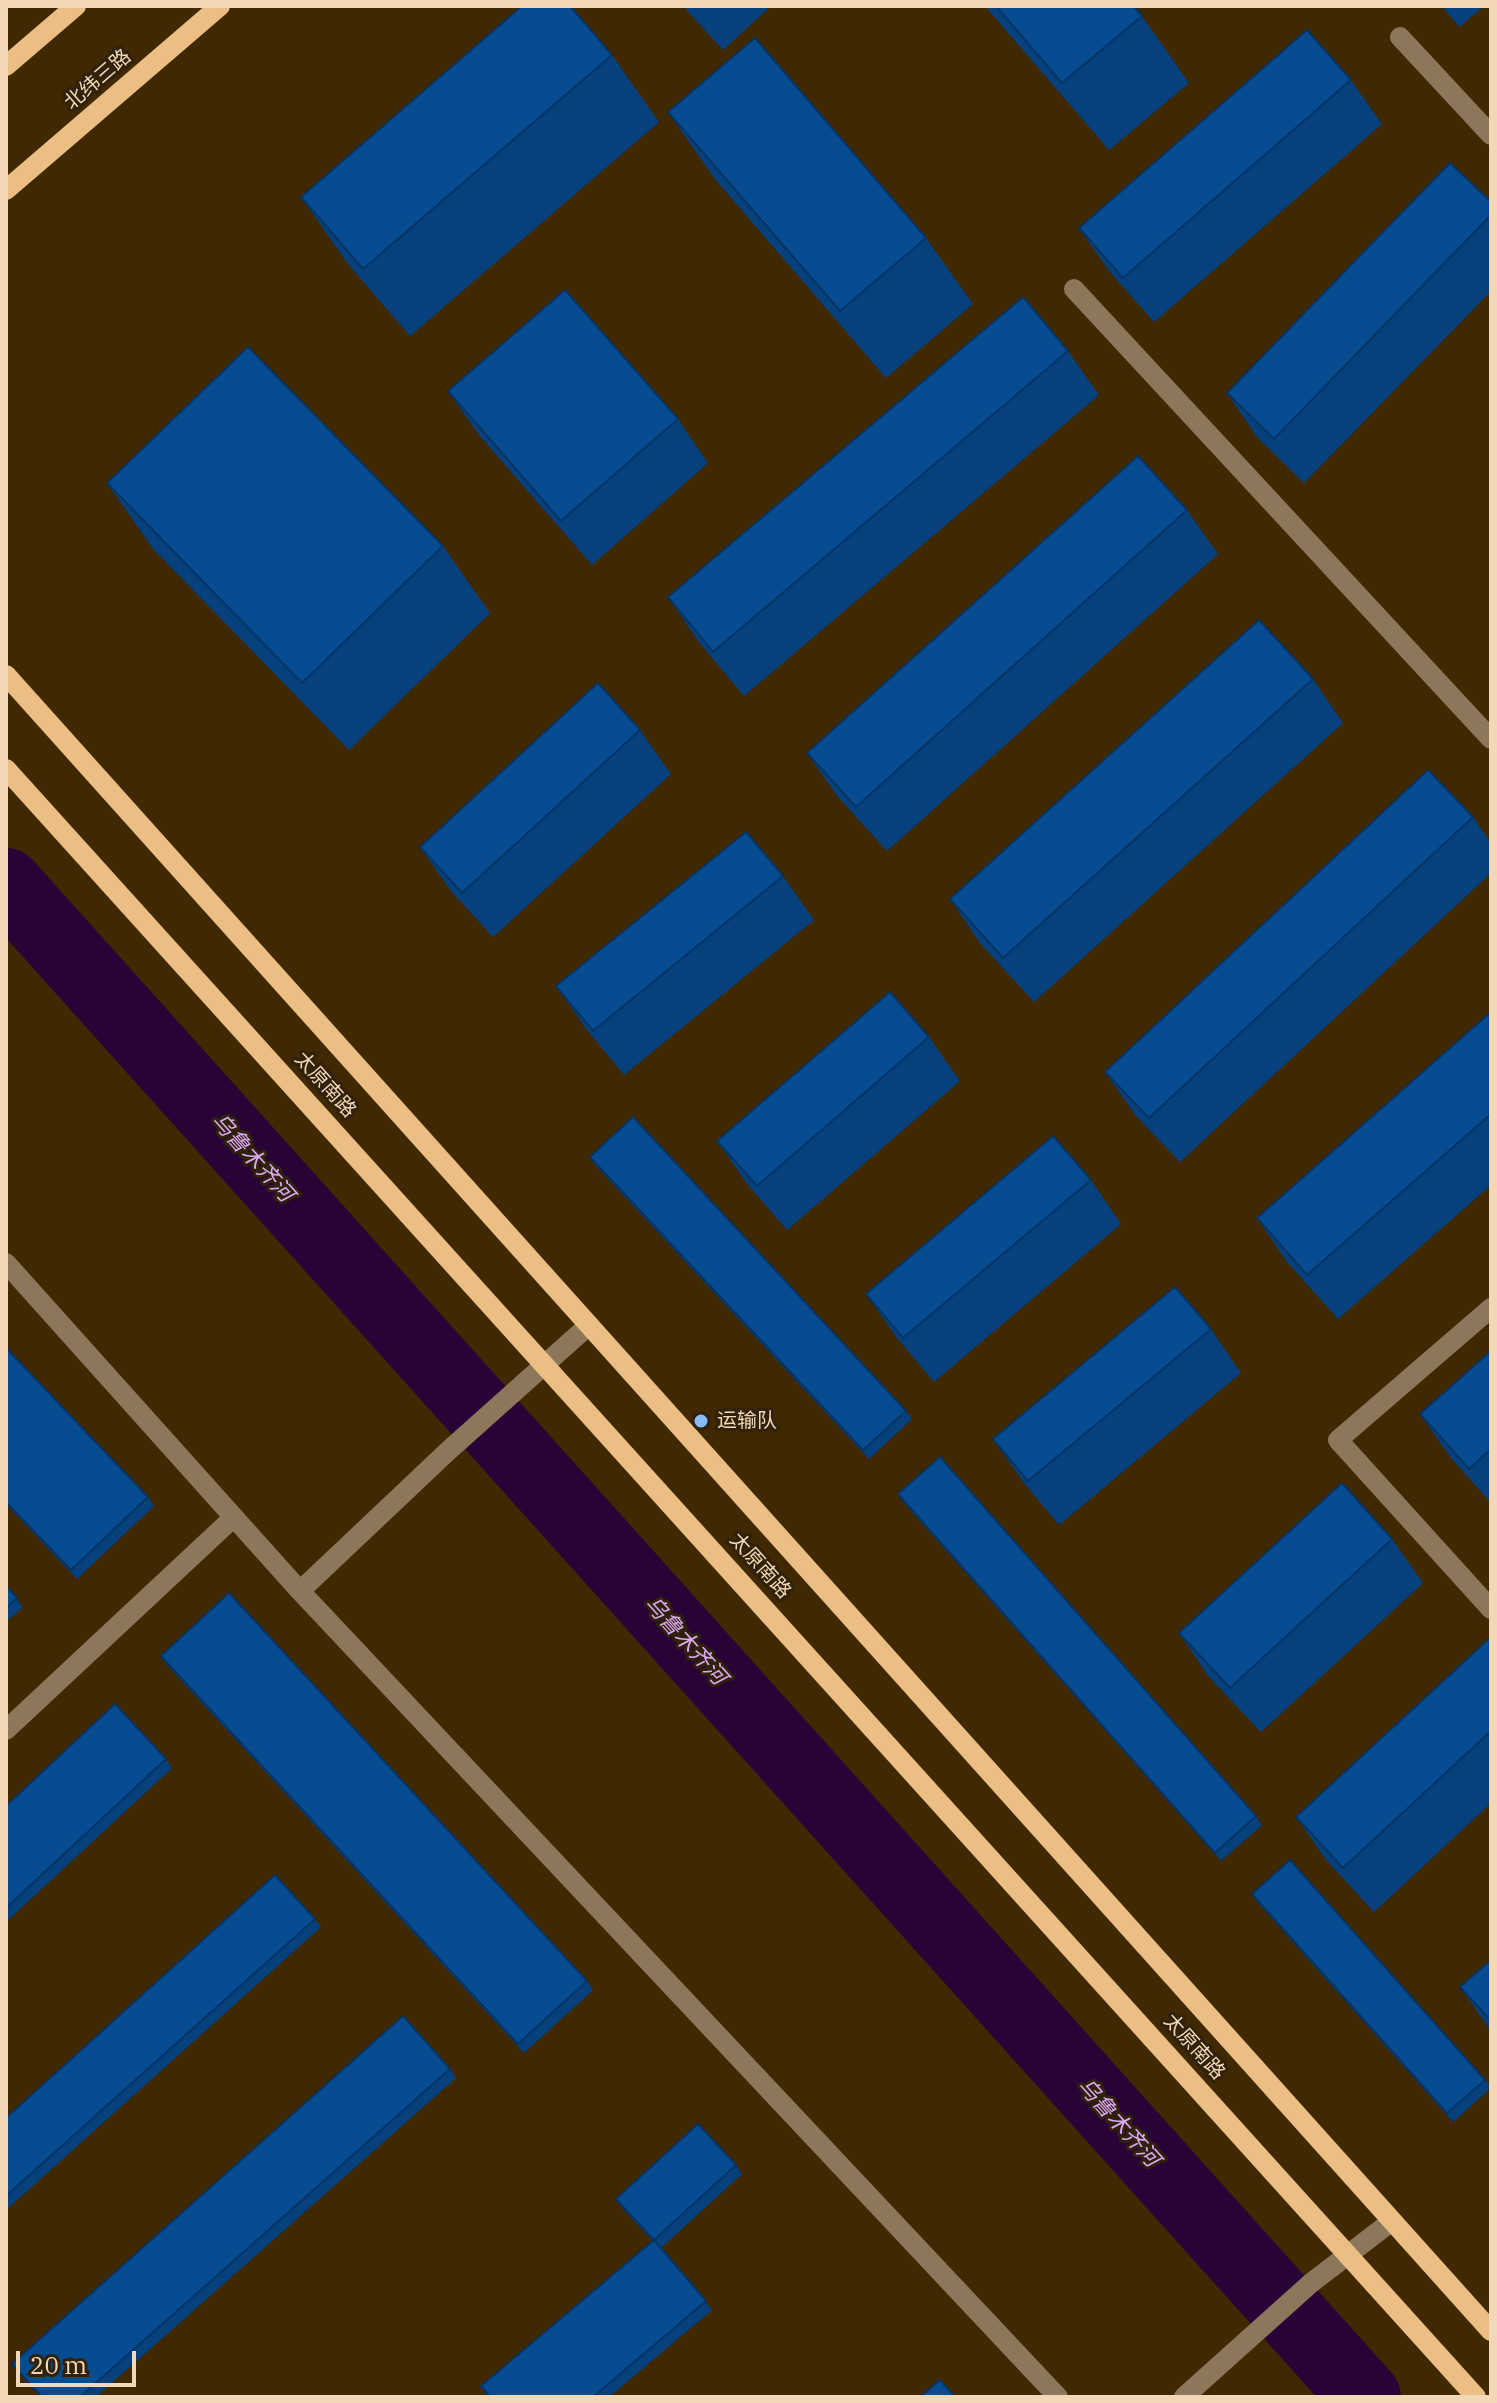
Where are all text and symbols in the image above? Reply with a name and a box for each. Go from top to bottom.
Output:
street label: 北纬三路 [60,45,136,115]
street label: 太原南路 [289,1047,361,1123]
water label: 乌鲁木齐河 [205,1108,299,1208]
place label: 运输队 [717,1409,777,1433]
marker: 运输队 [692,1412,710,1430]
street label: 太原南路 [724,1528,796,1604]
water label: 乌鲁木齐河 [638,1591,732,1691]
street label: 太原南路 [1158,2009,1230,2085]
water label: 乌鲁木齐河 [1071,2073,1165,2173]
scale bar [20,2335,140,2385]
text: 20 m [30,2349,87,2381]

